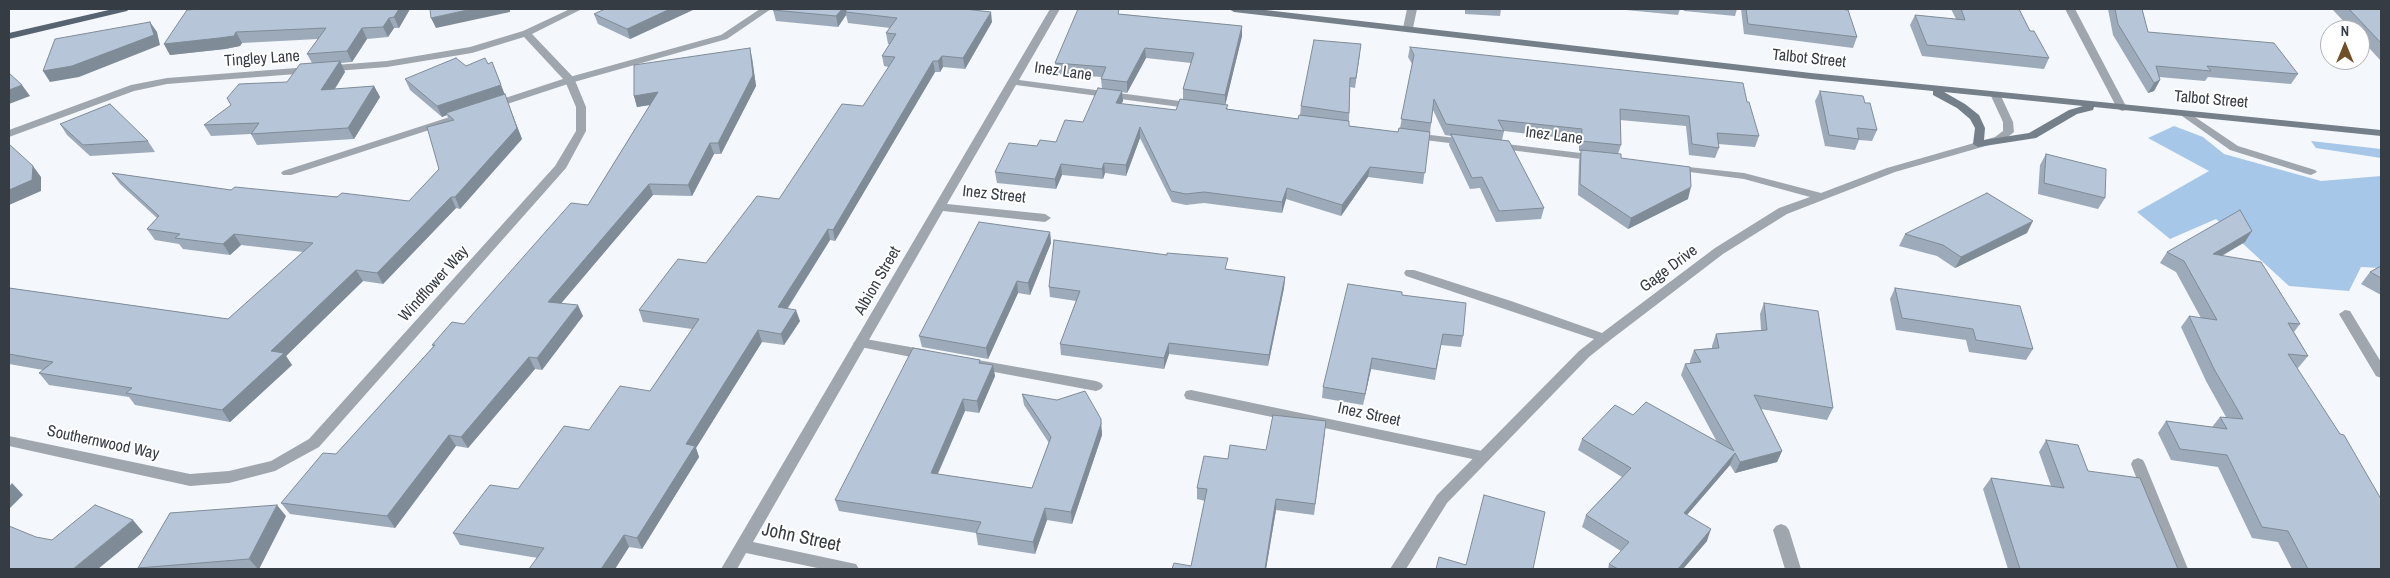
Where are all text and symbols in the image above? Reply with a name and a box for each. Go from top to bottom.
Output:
north arrow [2320,20,2370,70]
text: N [2341,22,2349,40]
street label: Talbot Street [1771,46,1847,72]
street label: Tingley Lane [224,47,300,71]
street label: Inez Lane [1033,58,1093,86]
street label: Talbot Street [2173,87,2249,113]
street label: Inez Lane [1524,123,1584,149]
street label: Inez Street [961,182,1027,208]
street label: Gage Drive [1636,241,1702,297]
street label: Windflower Way [395,242,473,326]
street label: Albion Street [851,243,905,319]
street label: Inez Street [1336,399,1402,431]
street label: Southernwood Way [45,422,161,464]
street label: John Street [760,519,842,557]

